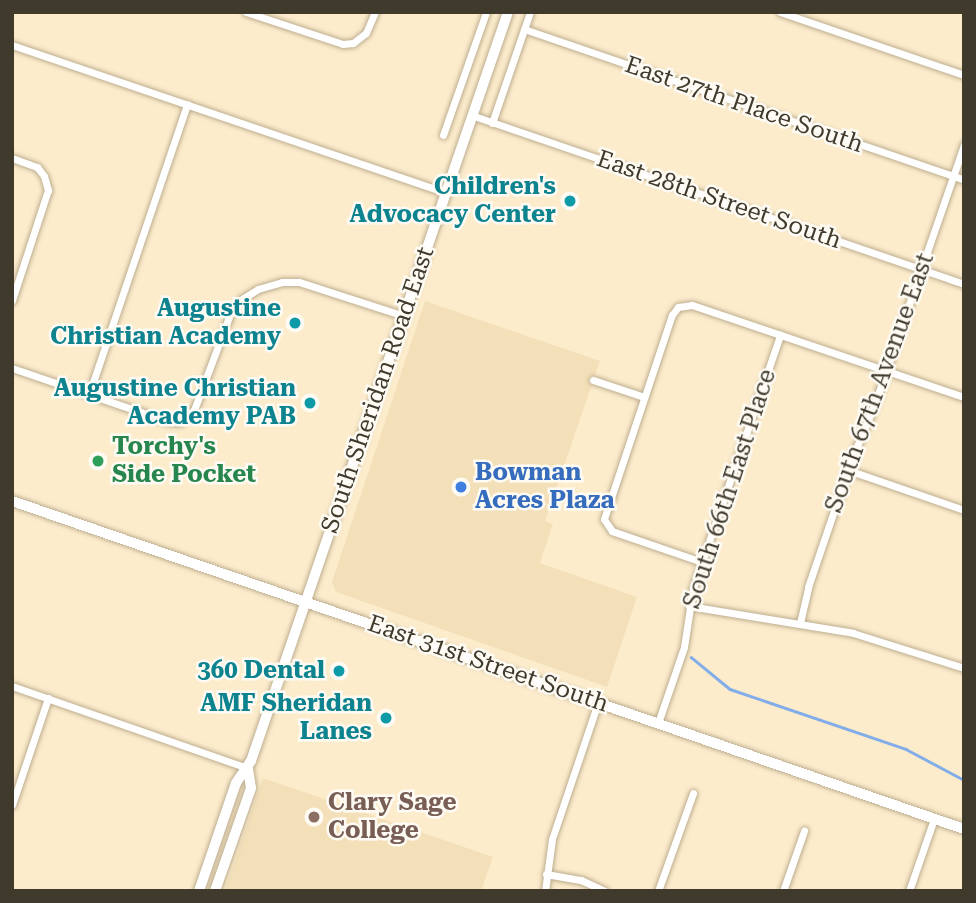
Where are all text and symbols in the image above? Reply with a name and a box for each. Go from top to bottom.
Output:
street label: East 27th Place South [621,51,867,159]
street label: East 28th Street South [593,145,845,255]
place label: Children's Advocacy Center [350,173,556,229]
marker: Children's Advocacy Center [562,193,578,209]
street label: South Sheridan Road East [315,243,441,537]
street label: South 67th Avenue East [820,249,940,517]
place label: Augustine Christian Academy [50,295,281,351]
marker: Augustine Christian Academy [287,315,303,331]
street label: South 66th East Place [678,366,782,612]
place label: Augustine Christian Academy PAB [54,375,296,431]
marker: Augustine Christian Academy PAB [302,395,318,411]
place label: Torchy's Side Pocket [112,433,256,489]
marker: Torchy's Side Pocket [90,453,106,469]
place label: Bowman Acres Plaza [475,459,614,515]
marker: Bowman Acres Plaza [453,479,469,495]
street label: East 31st Street South [364,609,612,719]
place label: 360 Dental [197,657,325,685]
marker: 360 Dental [331,663,347,679]
place label: AMF Sheridan Lanes [200,690,372,746]
marker: AMF Sheridan Lanes [378,710,394,726]
place label: Clary Sage College [328,789,457,845]
marker: Clary Sage College [306,809,322,825]

